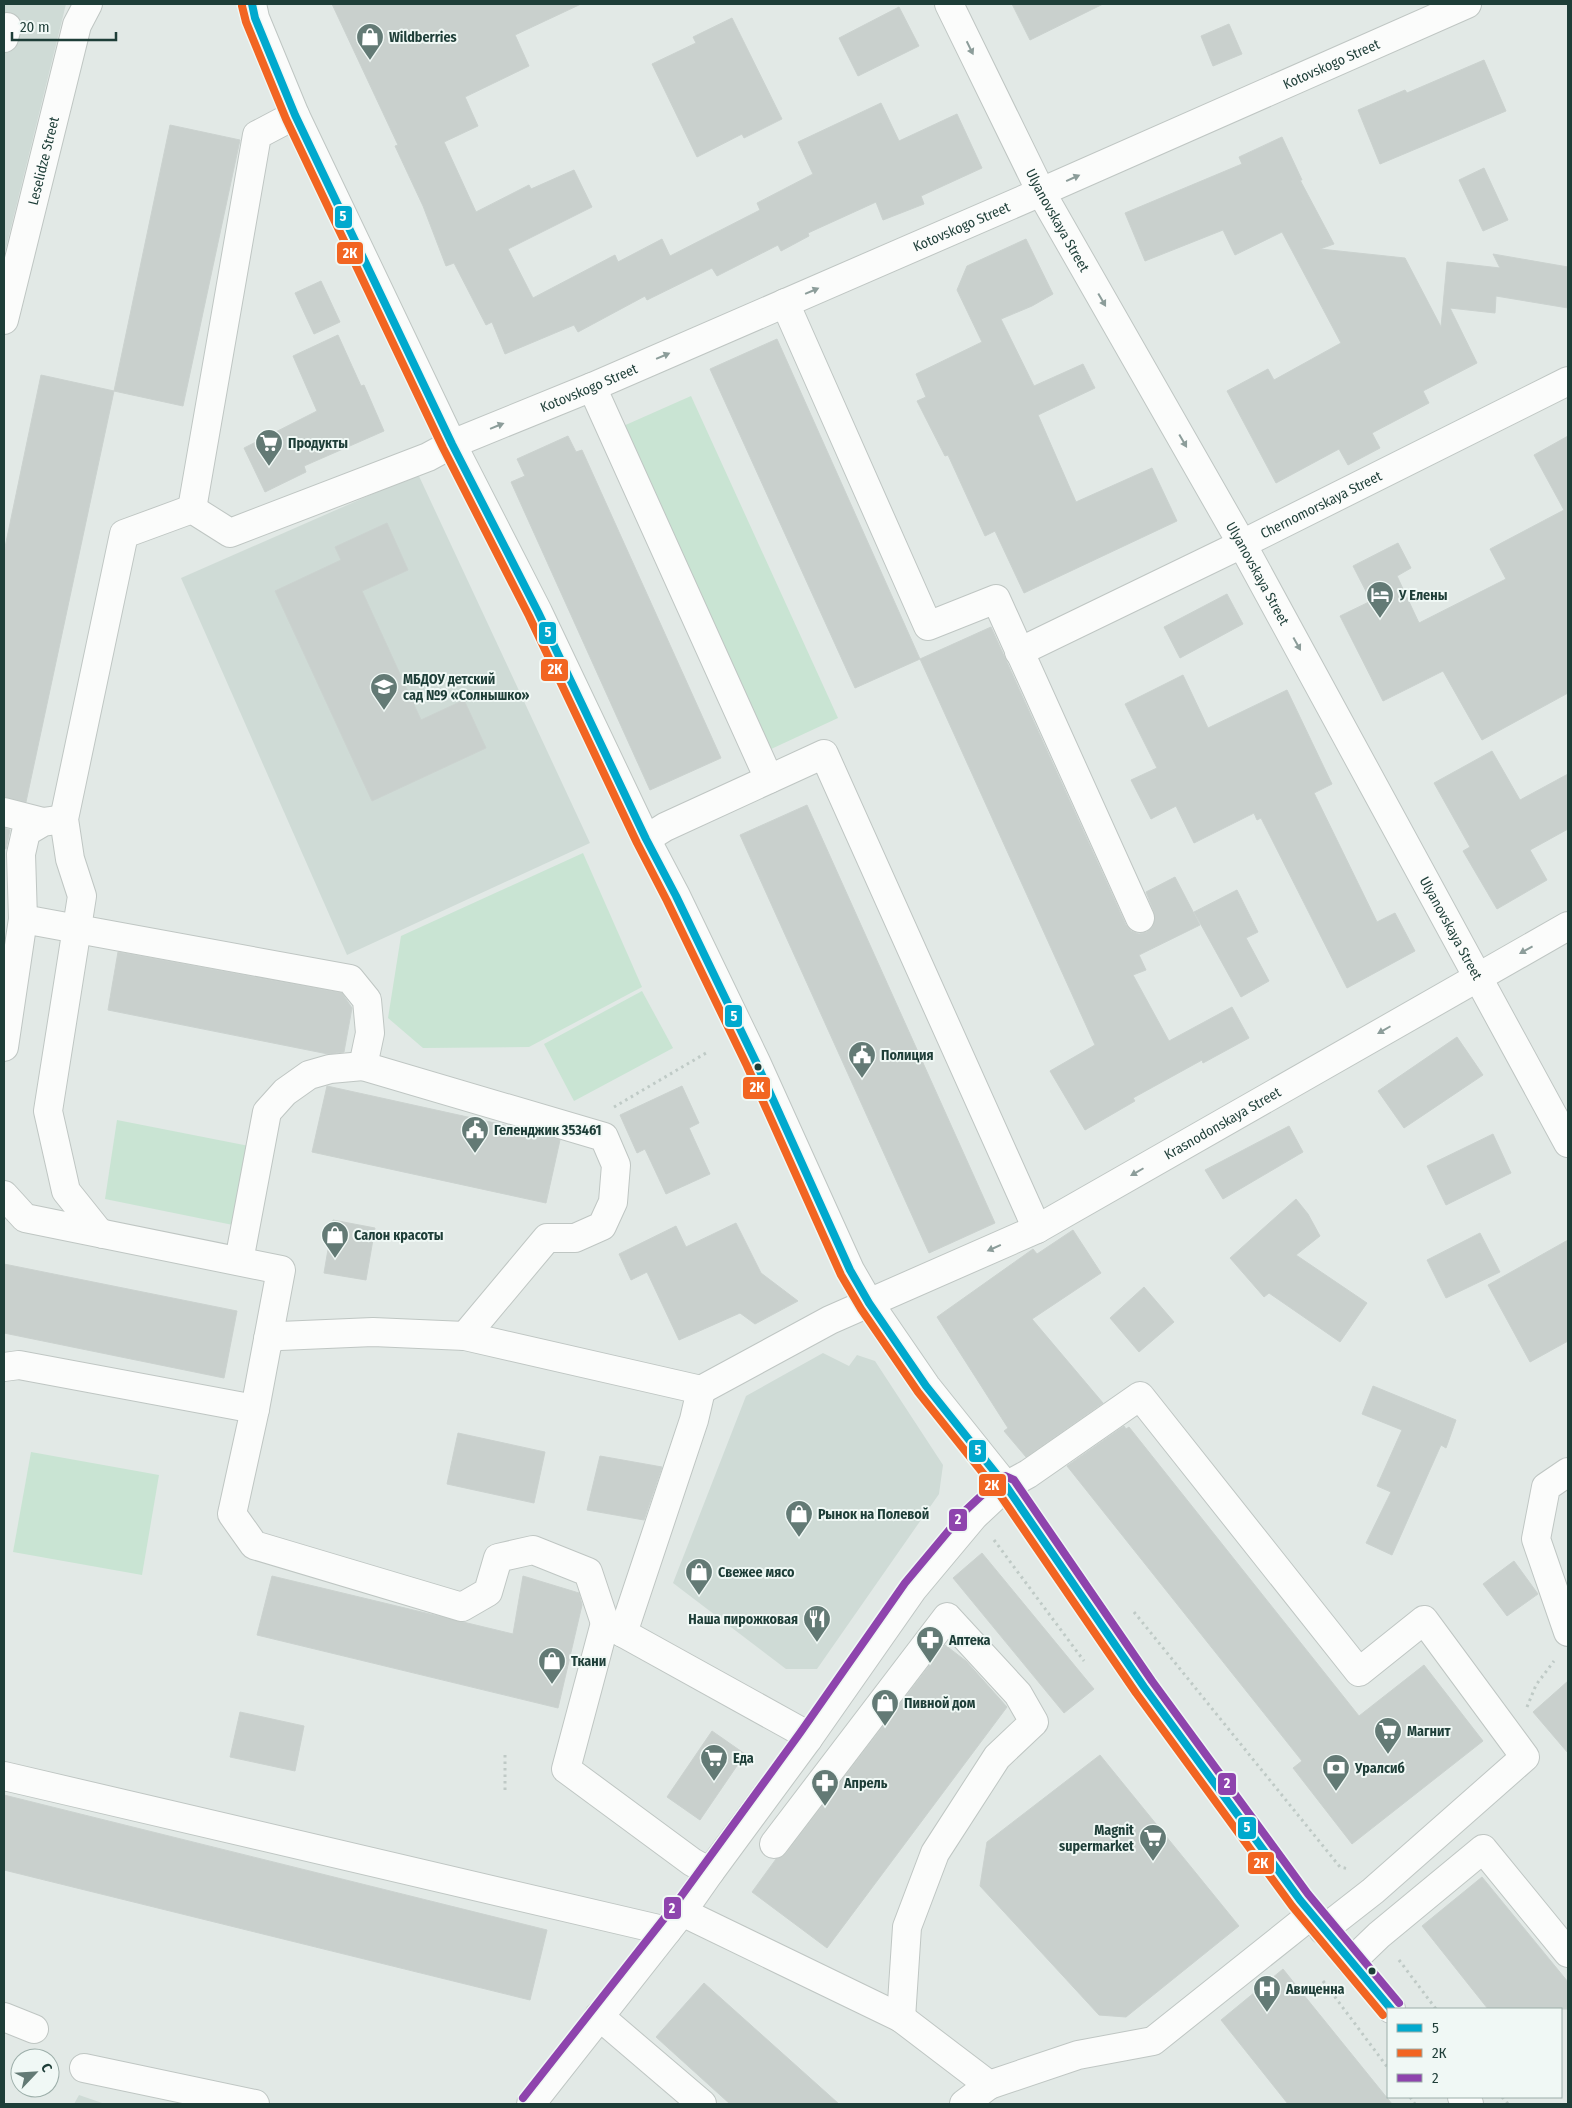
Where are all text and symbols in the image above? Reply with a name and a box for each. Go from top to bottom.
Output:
scale bar [12,10,116,42]
text: 20 m [20,18,50,36]
shop icon: Wildberries [355,22,385,61]
place label: Wildberries [389,29,457,46]
street label: Kotovskogo Street [1281,36,1383,93]
one-way arrow [966,40,974,55]
street label: Leselidze Street [25,115,63,207]
street label: Ulyanovskaya Street [1022,166,1093,275]
one-way arrow [1066,174,1080,182]
street label: Kotovskogo Street [911,198,1013,255]
line badge: 5 [334,205,353,229]
text: 5 [340,208,347,225]
line badge: 2К [336,241,364,265]
text: 2К [342,245,358,262]
one-way arrow [805,287,819,295]
one-way arrow [1098,293,1107,306]
one-way arrow [656,352,670,360]
street label: Kotovskogo Street [538,360,641,416]
one-way arrow [490,421,504,429]
supermarket icon: Продукты [254,428,284,467]
one-way arrow [1179,434,1188,447]
place label: Продукты [288,435,348,452]
street label: Chernomorskaya Street [1258,467,1385,542]
street label: Ulyanovskaya Street [1222,519,1293,629]
hotel icon: У Елены [1365,580,1395,619]
place label: У Елены [1398,587,1448,604]
line badge: 5 [538,621,557,645]
text: 5 [545,624,552,641]
one-way arrow [1293,636,1301,651]
line badge: 2К [540,658,569,682]
text: 2К [547,661,563,678]
place label: МБДОУ детский сад №9 «Солнышко» [403,671,530,704]
school or university icon: МБДОУ детский сад №9 «Солнышко» [369,672,399,711]
street label: Ulyanovskaya Street [1416,874,1486,983]
one-way arrow [1518,946,1533,954]
line badge: 5 [724,1004,743,1028]
text: 5 [731,1008,738,1025]
one-way arrow [1377,1026,1392,1034]
public building icon: Полиция [847,1040,877,1079]
place label: Полиция [881,1047,934,1064]
unlabelled marker [753,1062,763,1072]
line badge: 2К [742,1076,771,1100]
text: 2К [749,1079,765,1096]
street label: Krasnodonskaya Street [1161,1084,1284,1164]
public building icon: Геленджик 353461 [460,1115,490,1154]
place label: Геленджик 353461 [494,1122,602,1139]
one-way arrow [1130,1167,1144,1176]
shop icon: Салон красоты [320,1220,350,1259]
place label: Салон красоты [354,1227,444,1244]
one-way arrow [987,1245,1001,1253]
line badge: 5 [968,1439,987,1463]
text: 5 [975,1442,982,1459]
line badge: 2К [978,1473,1007,1497]
text: 2К [984,1477,1000,1494]
shop icon: Рынок на Полевой [784,1499,814,1538]
place label: Рынок на Полевой [818,1506,929,1523]
line badge: 2 [948,1508,968,1532]
text: 2 [954,1511,962,1528]
shop icon: Свежее мясо [684,1557,714,1596]
place label: Свежее мясо [718,1564,795,1581]
restaurant icon: Наша пирожковая [802,1604,832,1643]
place label: Наша пирожковая [688,1611,798,1628]
pharmacy icon: Аптека [915,1625,945,1664]
place label: Аптека [948,1632,991,1649]
shop icon: Ткани [537,1646,567,1685]
place label: Ткани [571,1653,606,1670]
shop icon: Пивной дом [870,1688,900,1727]
place label: Пивной дом [904,1695,976,1712]
supermarket icon: Магнит [1373,1716,1403,1755]
place label: Магнит [1407,1723,1451,1740]
supermarket icon: Еда [699,1743,729,1782]
place label: Еда [733,1750,754,1767]
bank icon: Уралсиб [1321,1753,1351,1792]
place label: Уралсиб [1354,1760,1405,1777]
pharmacy icon: Апрель [810,1768,840,1807]
line badge: 2 [1217,1772,1237,1796]
place label: Апрель [843,1775,888,1792]
text: 2 [1223,1775,1231,1792]
line badge: 5 [1237,1816,1257,1840]
text: 5 [1244,1819,1251,1836]
place label: Magnit supermarket [1059,1822,1135,1855]
supermarket icon: Magnit supermarket [1138,1823,1168,1862]
line badge: 2К [1247,1851,1275,1875]
text: 2К [1253,1855,1269,1872]
line badge: 2 [663,1896,682,1920]
text: 2 [668,1900,676,1917]
unlabelled marker [1367,1966,1377,1976]
hospital icon: Авиценна [1252,1974,1282,2013]
place label: Авиценна [1285,1981,1345,1998]
legend [1387,2008,1562,2098]
text: 5 [1432,2019,1439,2037]
text: 2К [1432,2044,1447,2062]
north arrow [10,2048,60,2098]
text: С [37,2061,56,2075]
text: 2 [1432,2069,1439,2087]

